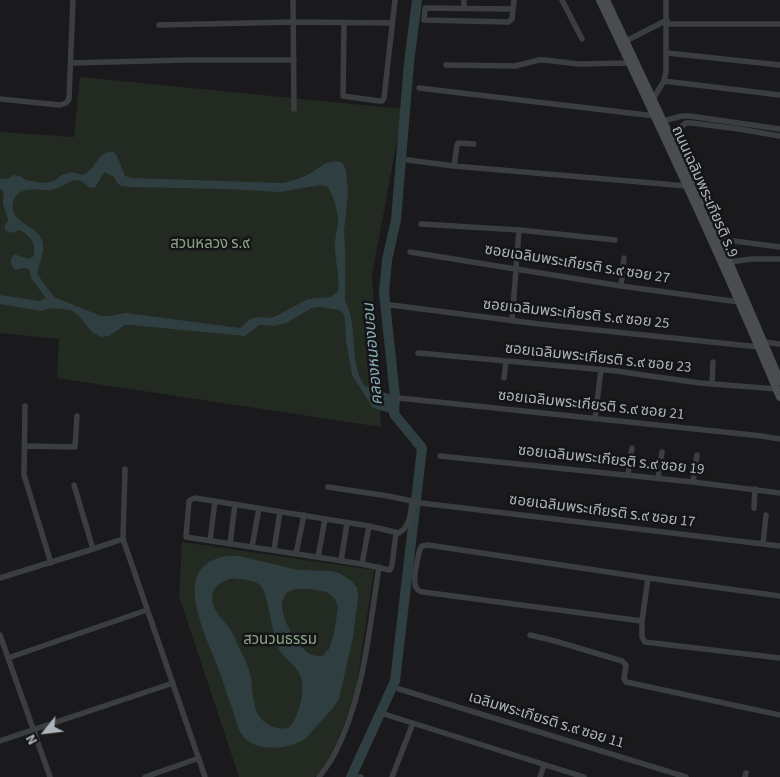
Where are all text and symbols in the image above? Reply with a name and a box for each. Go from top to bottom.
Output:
street label: ถนนเฉลิมพระเกียรติ ร.9 [667,123,741,261]
park label: สวนหลวง ร.๙ [170,236,250,254]
street label: ซอยเฉลิมพระเกียรติ ร.๙ ซอย 27 [483,241,671,289]
street label: ซอยเฉลิมพระเกียรติ ร.๙ ซอย 25 [482,296,670,334]
water label: คลองหนองบอน [360,302,388,406]
street label: ซอยเฉลิมพระเกียรติ ร.๙ ซอย 23 [504,340,692,378]
street label: ซอยเฉลิมพระเกียรติ ร.๙ ซอย 21 [497,387,685,425]
street label: ซอยเฉลิมพระเกียรติ ร.๙ ซอย 19 [517,442,705,480]
street label: ซอยเฉลิมพระเกียรติ ร.๙ ซอย 17 [508,492,696,532]
park label: สวนวนธรรม [243,632,317,650]
street label: เฉลิมพระเกียรติ ร.๙ ซอย 11 [466,689,626,753]
north arrow [20,707,70,757]
text: N [21,730,43,748]

